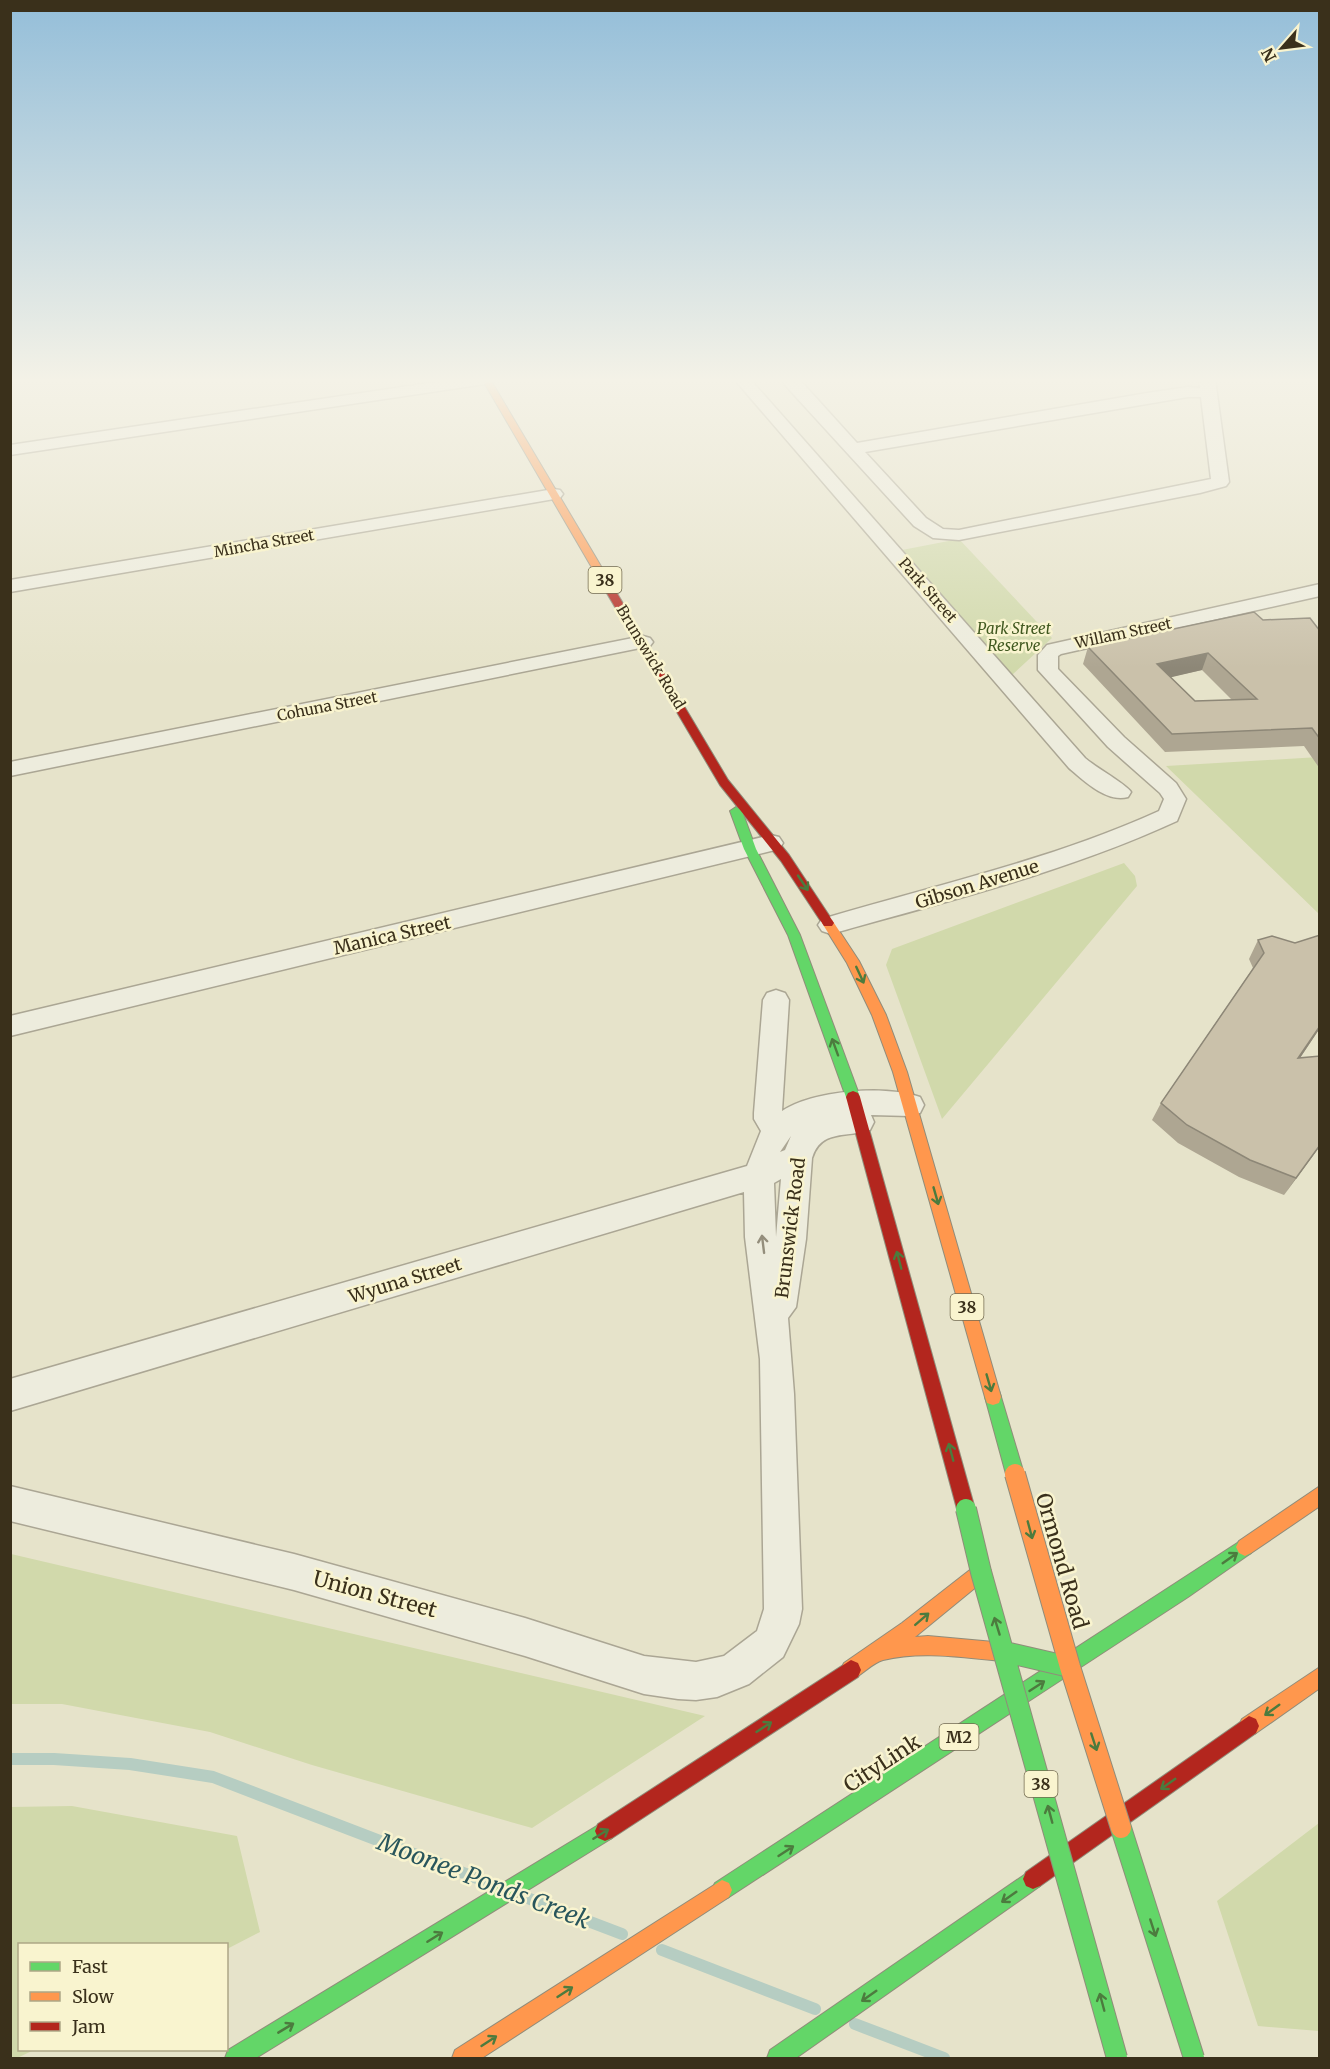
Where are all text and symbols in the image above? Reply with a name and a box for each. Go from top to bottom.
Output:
north arrow [1252,18,1312,78]
text: N [1257,44,1281,65]
street label: Mincha Street [212,525,316,561]
street label: Park Street [895,554,961,626]
road number: 38 [588,567,622,593]
street label: Brunswick Road [613,602,689,712]
street label: Willam Street [1072,613,1173,653]
park label: Park Street Reserve [977,619,1052,655]
street label: Cohuna Street [275,687,379,725]
street label: Gibson Avenue [912,854,1042,914]
one-way arrow [797,875,809,891]
street label: Manica Street [331,910,453,960]
one-way arrow [855,966,867,984]
one-way arrow [829,1038,840,1057]
street label: Brunswick Road [770,1156,810,1300]
one-way arrow [931,1186,942,1205]
one-way arrow [757,1234,768,1254]
one-way arrow [893,1251,905,1270]
street label: Wyuna Street [345,1252,464,1308]
road number: 38 [950,1294,984,1320]
one-way arrow [984,1374,995,1393]
one-way arrow [945,1443,956,1462]
street label: Ormond Road [1030,1490,1094,1632]
one-way arrow [1025,1521,1037,1540]
one-way arrow [1221,1552,1238,1564]
street label: Union Street [310,1565,440,1623]
one-way arrow [914,1612,929,1626]
one-way arrow [991,1617,1002,1636]
one-way arrow [1028,1680,1045,1693]
one-way arrow [1265,1704,1281,1716]
one-way arrow [755,1721,772,1733]
road number: M2 [940,1724,978,1750]
street label: CityLink [838,1728,926,1798]
one-way arrow [1089,1732,1100,1751]
road number: 38 [1024,1771,1058,1797]
one-way arrow [1161,1778,1177,1790]
one-way arrow [1043,1805,1055,1824]
water label: Moonee Ponds Creek [372,1826,595,1936]
one-way arrow [592,1827,609,1839]
one-way arrow [777,1844,794,1857]
one-way arrow [1002,1891,1018,1903]
one-way arrow [1148,1918,1159,1937]
one-way arrow [426,1931,443,1943]
legend [18,1943,228,2051]
text: Fast [72,1955,108,1978]
text: Slow [72,1985,115,2008]
one-way arrow [557,1986,574,1999]
one-way arrow [860,1989,877,2002]
one-way arrow [1095,1993,1107,2012]
text: Jam [71,2015,106,2038]
one-way arrow [277,2022,294,2034]
one-way arrow [481,2035,497,2047]

